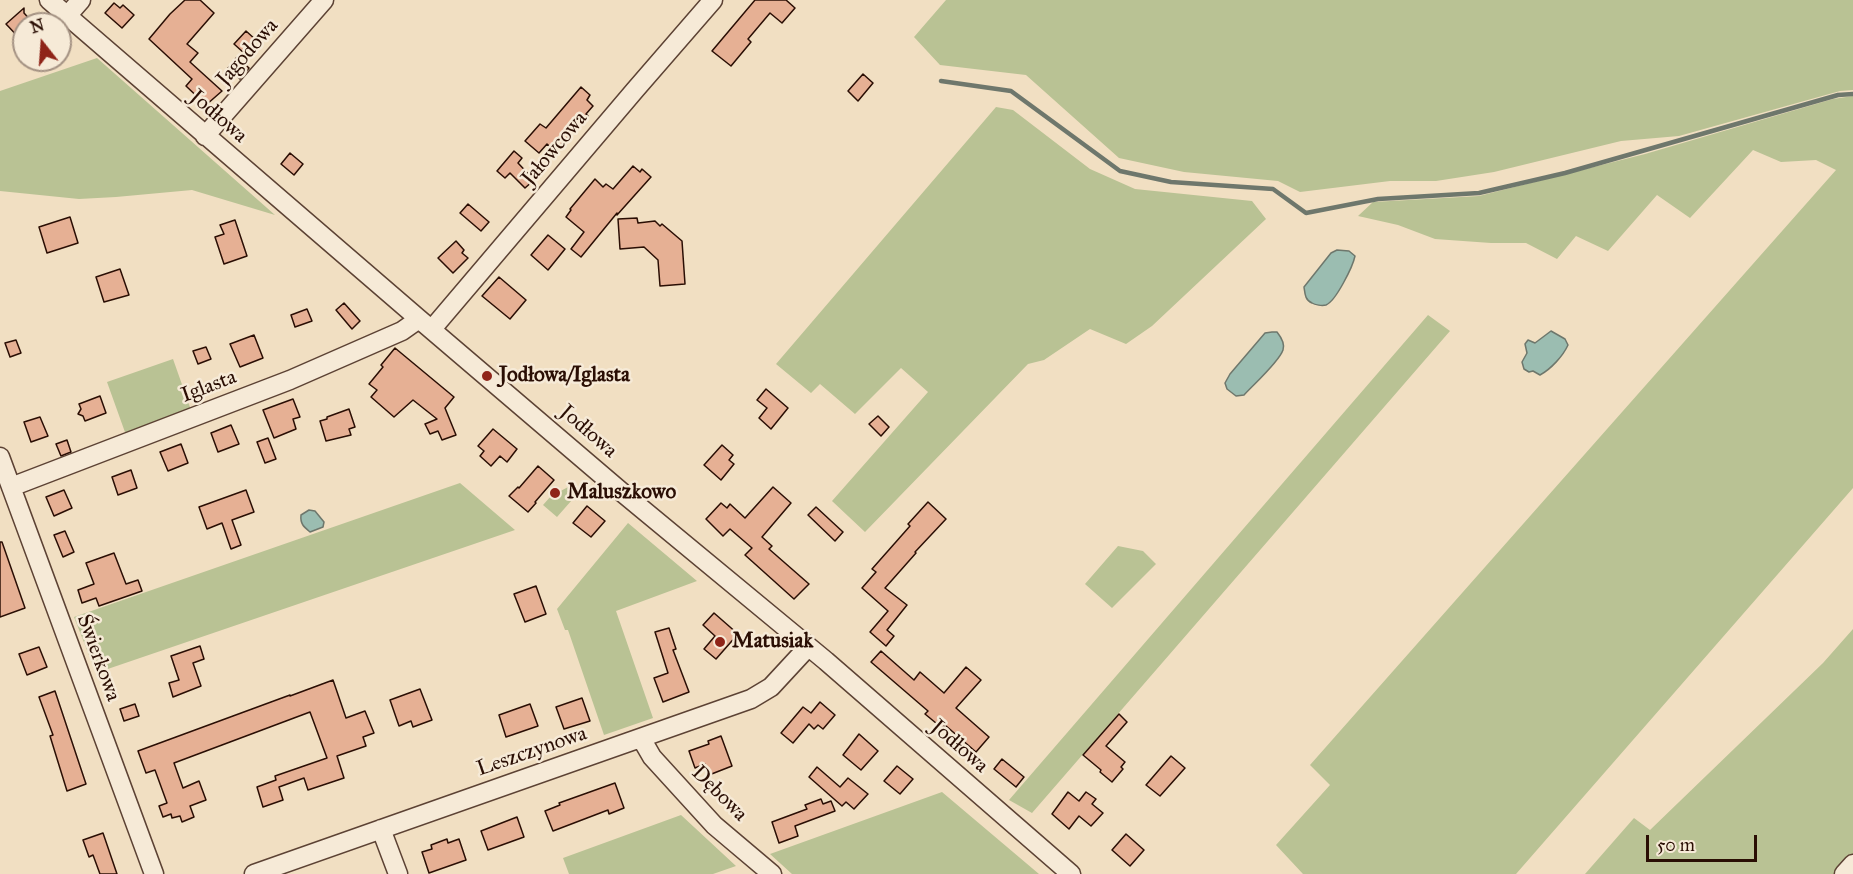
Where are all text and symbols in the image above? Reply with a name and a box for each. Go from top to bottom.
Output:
north arrow [12,12,72,72]
street label: Jagodowa [212,14,284,92]
text: N [28,15,46,37]
street label: Jodłowa [184,85,252,149]
street label: Jałowcowa [517,107,593,191]
place label: Jodłowa/Iglasta [499,363,630,389]
street label: Iglasta [178,365,240,409]
marker: Jodłowa/Iglasta [480,369,494,383]
street label: Jodłowa [554,400,622,464]
place label: Maluszkowo [567,480,676,506]
marker: Maluszkowo [548,486,562,500]
street label: Świerkowa [71,611,125,705]
place label: Matusiak [732,629,813,655]
marker: Matusiak [713,635,727,649]
street label: Jodłowa [925,715,993,779]
street label: Leszczynowa [474,721,590,783]
street label: Dębowa [686,761,752,827]
scale bar [1649,823,1760,861]
text: 50 m [1657,834,1695,856]

